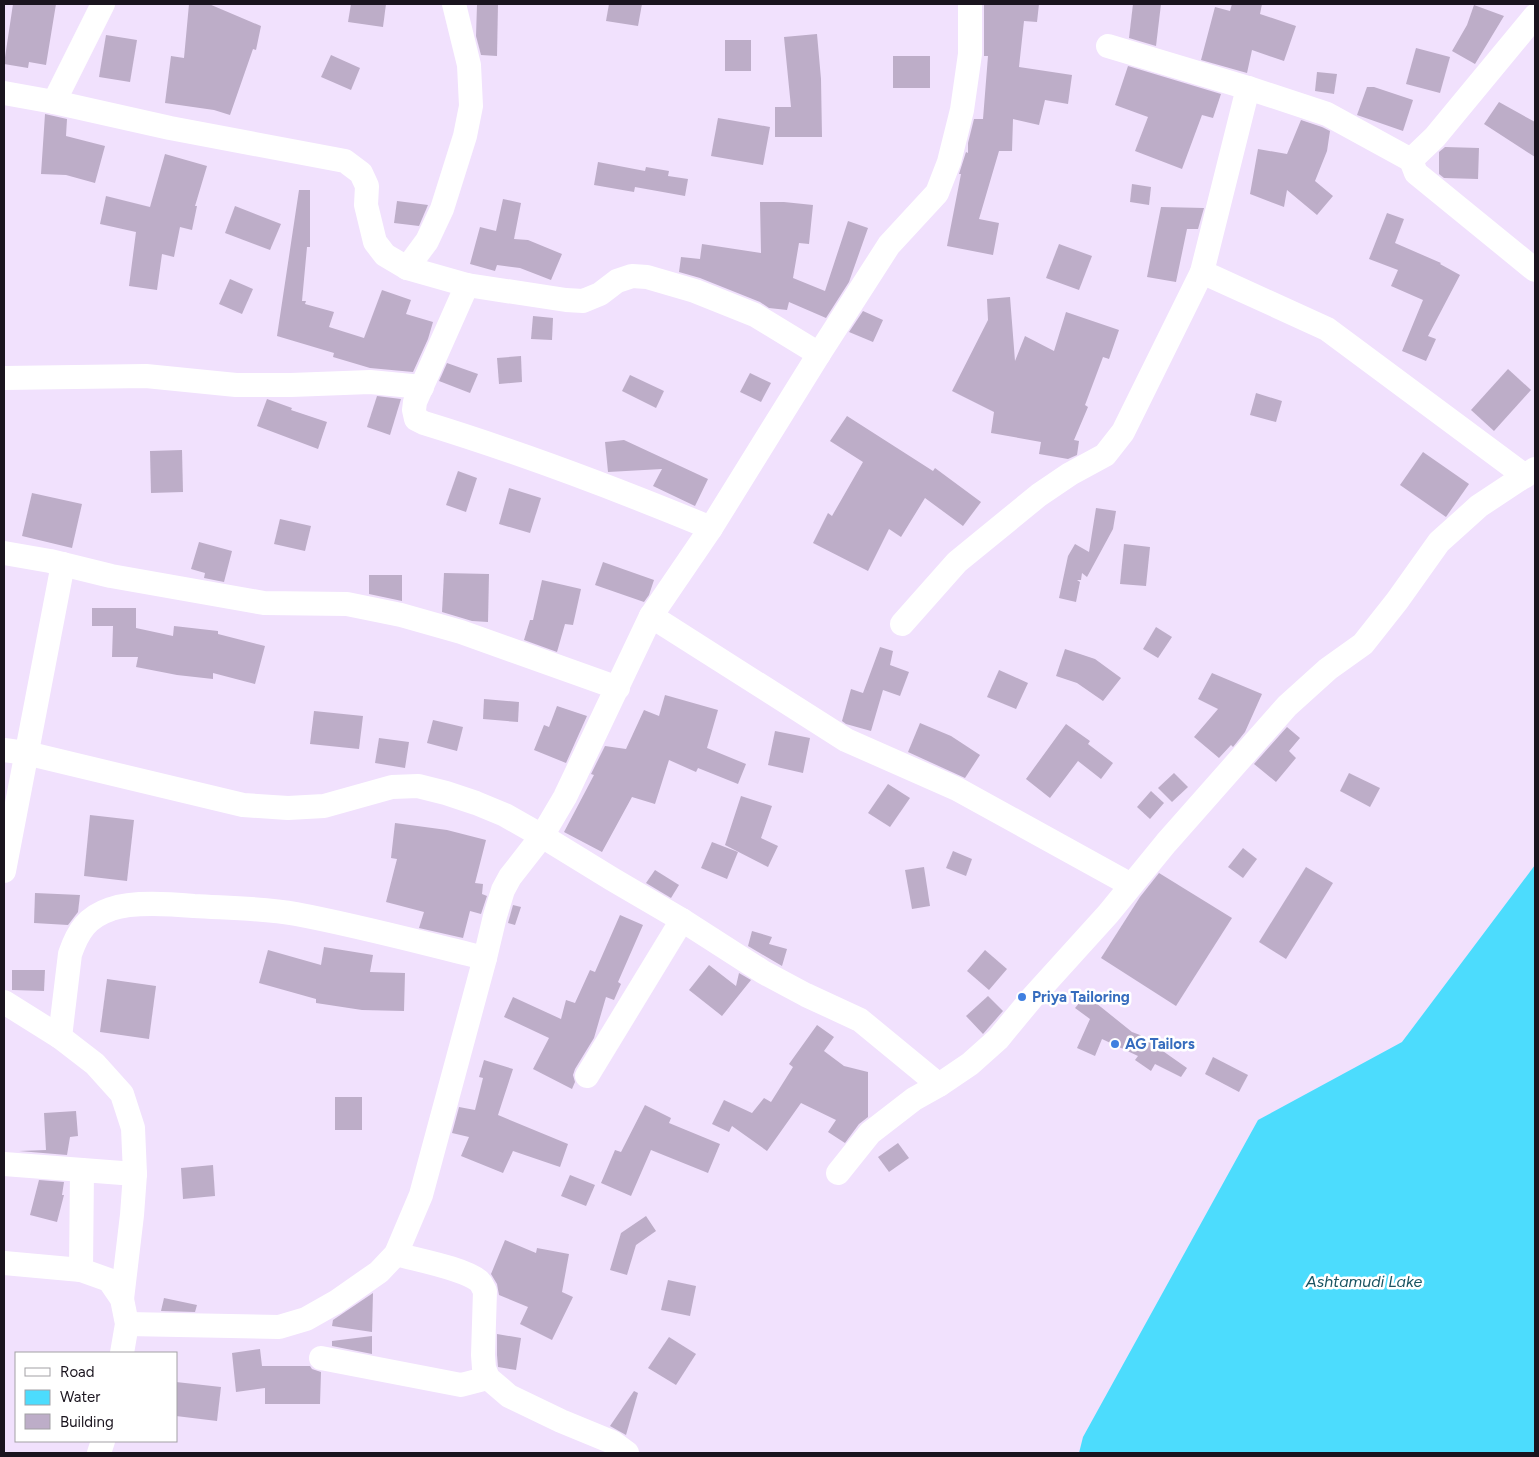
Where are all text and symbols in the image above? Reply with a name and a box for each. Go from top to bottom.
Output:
place label: Priya Tailoring [1032,988,1130,1006]
marker: Priya Tailoring [1016,991,1028,1003]
place label: AG Tailors [1125,1035,1195,1053]
marker: AG Tailors [1109,1038,1121,1050]
water label: Ashtamudi Lake [1305,1272,1423,1291]
legend [15,1352,178,1442]
text: Road [60,1363,95,1381]
text: Water [60,1388,100,1406]
text: Building [60,1413,114,1431]

